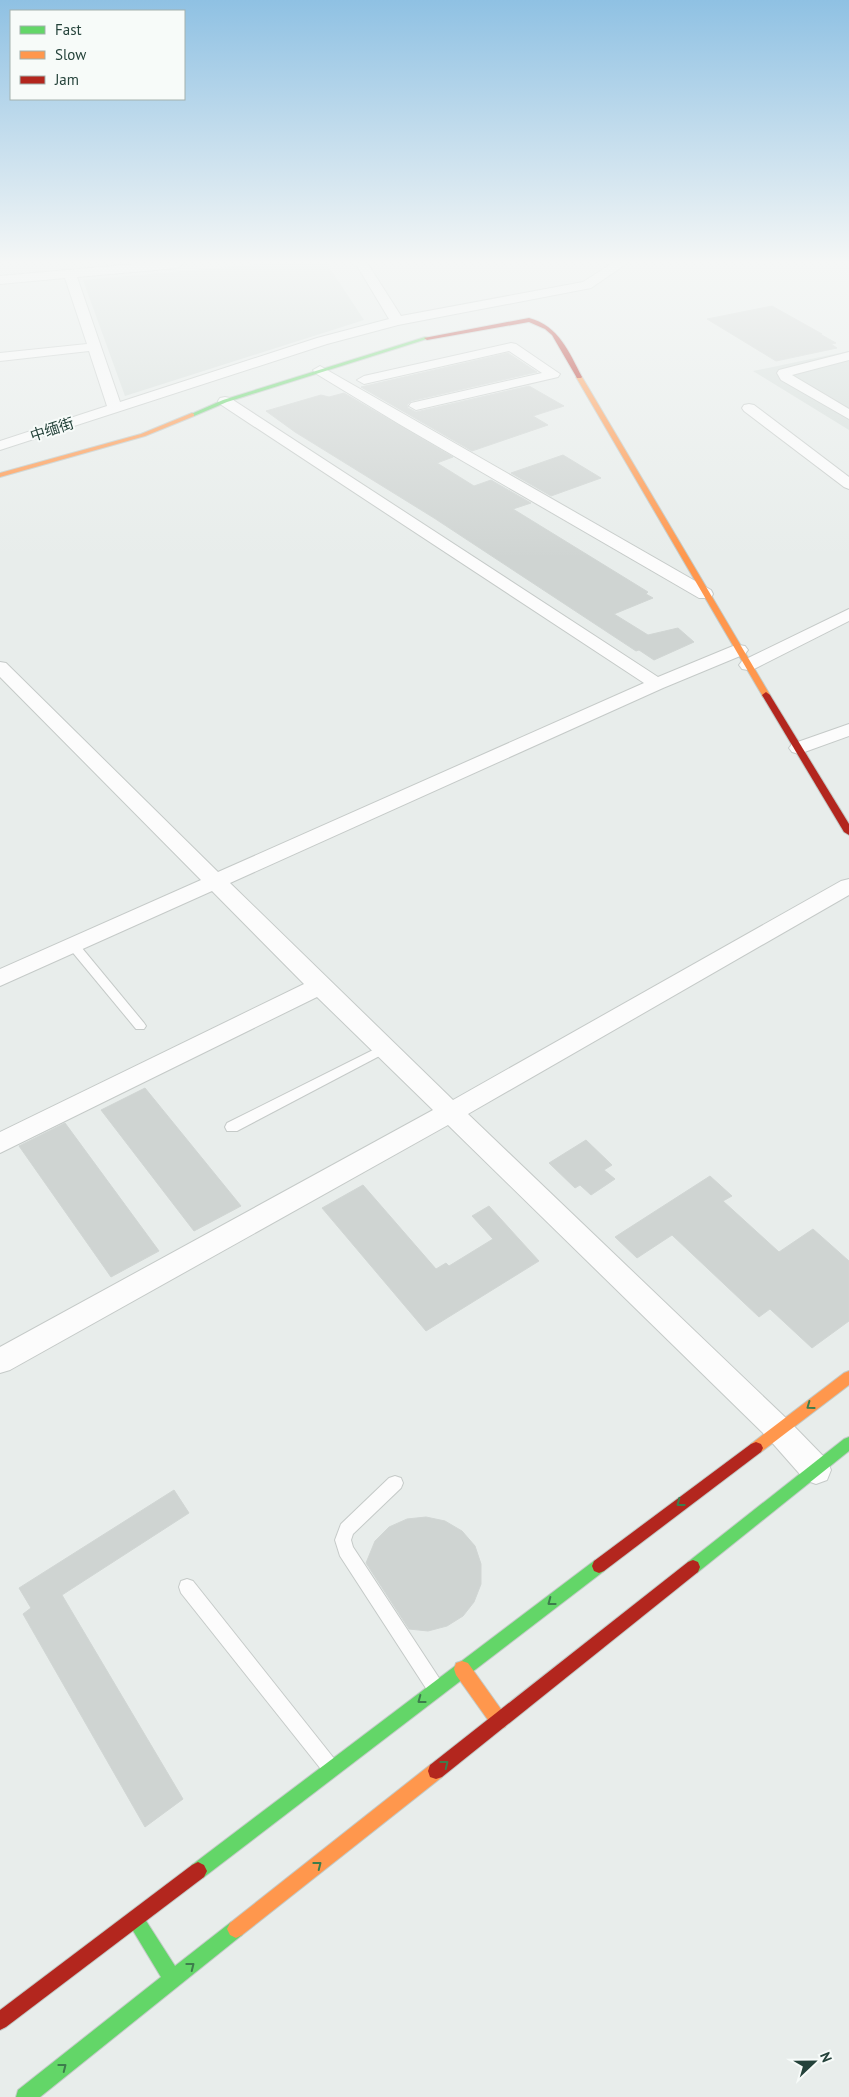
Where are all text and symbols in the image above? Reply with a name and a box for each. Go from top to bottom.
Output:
legend [10,10,185,100]
text: Fast [55,20,82,39]
text: Slow [55,45,86,64]
text: Jam [54,70,79,89]
street label: 中缅街 [28,413,76,445]
one-way arrow [807,1400,816,1408]
one-way arrow [677,1498,686,1506]
one-way arrow [547,1596,557,1605]
one-way arrow [418,1695,427,1703]
one-way arrow [439,1761,448,1769]
one-way arrow [312,1862,321,1870]
one-way arrow [185,1962,194,1971]
north arrow [789,2037,839,2087]
text: N [816,2049,836,2065]
one-way arrow [57,2064,66,2072]

